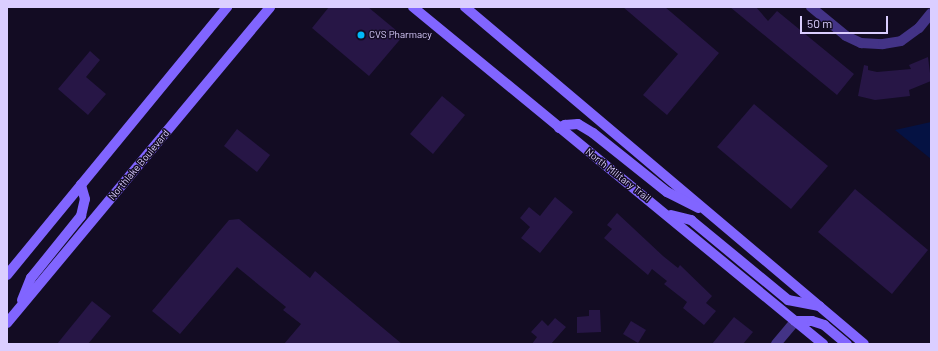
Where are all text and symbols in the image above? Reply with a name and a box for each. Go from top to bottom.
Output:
scale bar [802,8,890,34]
text: 50 m [807,16,832,30]
place label: CVS Pharmacy [369,29,432,41]
marker: CVS Pharmacy [356,30,366,40]
street label: Northlake Boulevard [106,127,172,203]
street label: North Military Trail [583,146,653,204]

